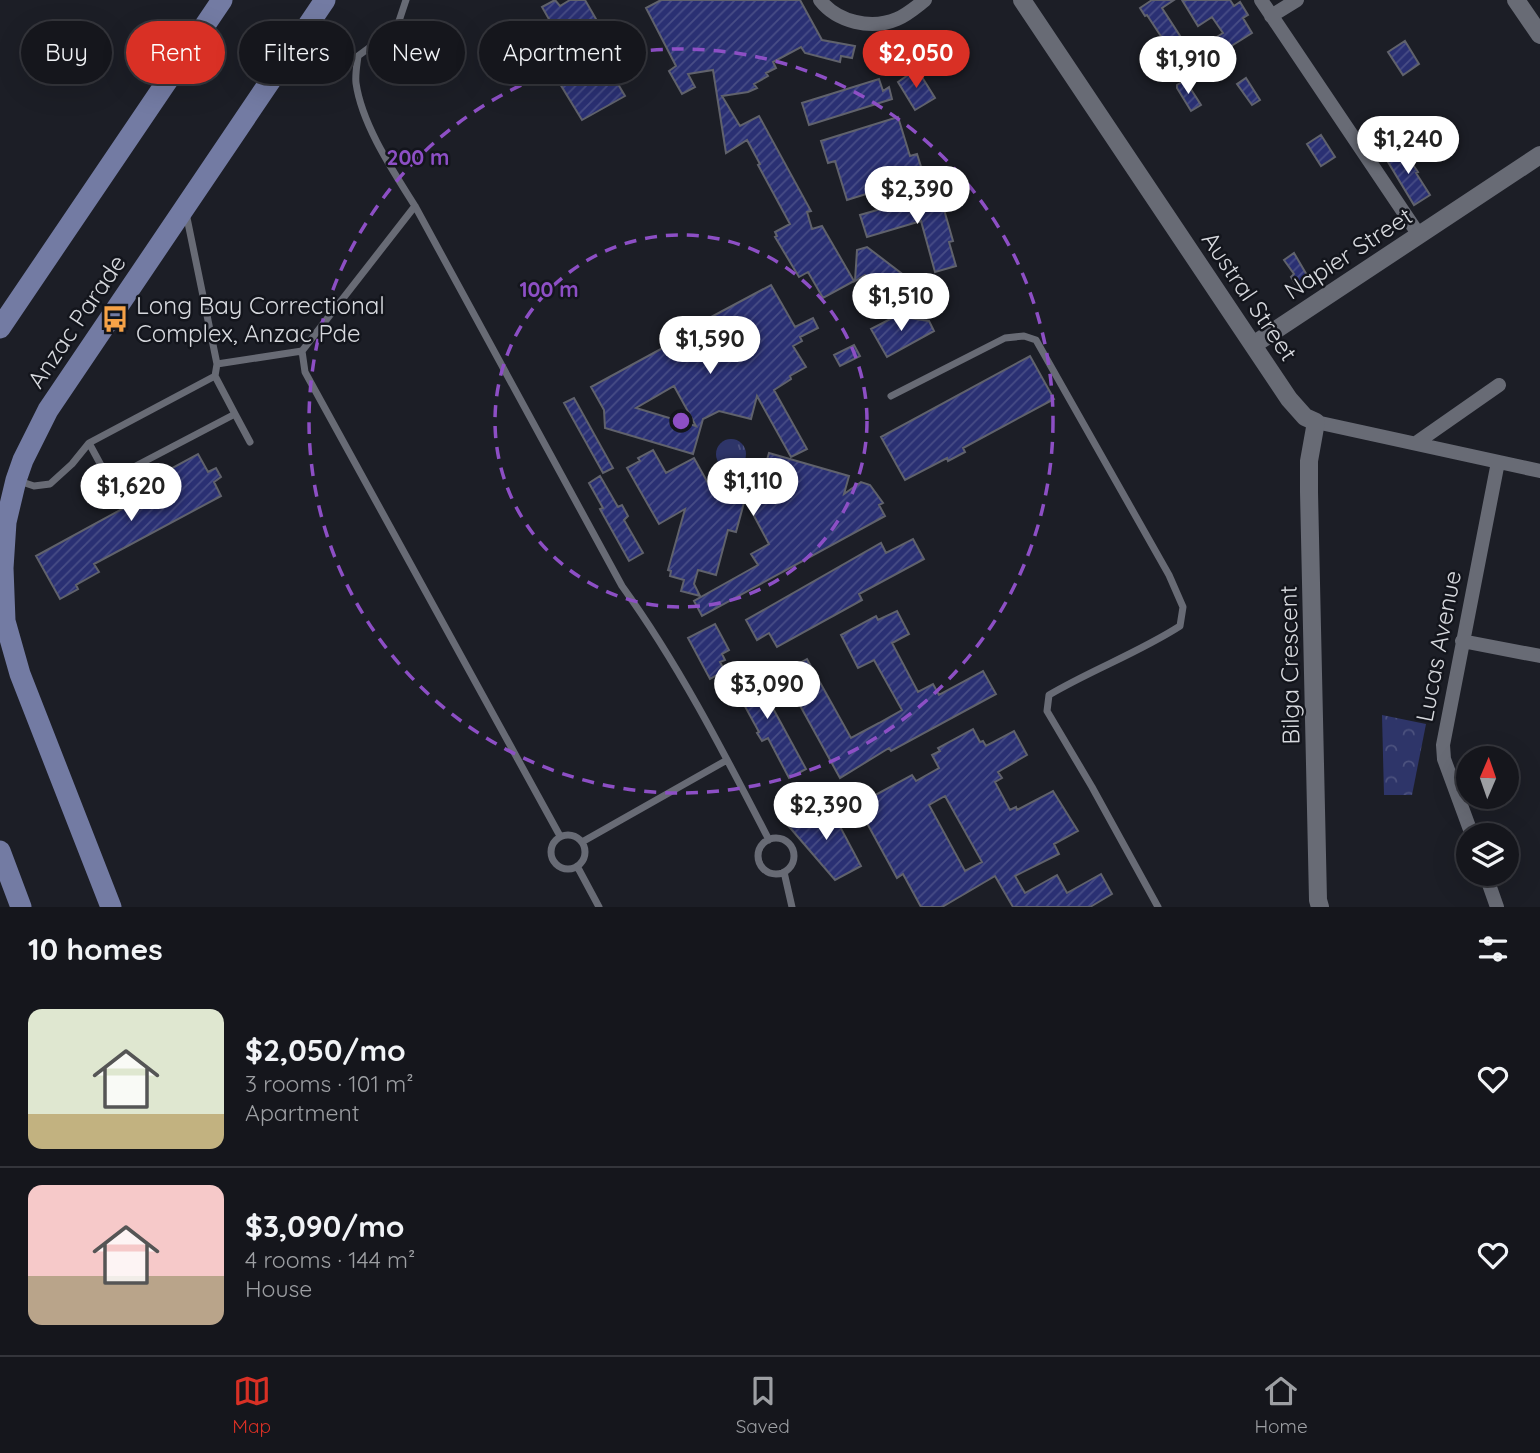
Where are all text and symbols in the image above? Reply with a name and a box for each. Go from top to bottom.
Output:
chip: Buy [21,21,112,84]
chip: Rent [126,21,225,84]
chip: Filters [239,21,354,84]
chip: New [368,21,465,84]
chip: Apartment [479,21,646,84]
pin: $2,050 [859,31,973,90]
pin: $1,910 [1131,36,1245,96]
text: $2,050 [879,38,953,67]
text: $1,910 [1155,44,1221,73]
pin: $1,240 [1351,116,1465,176]
text: $1,240 [1373,124,1443,153]
text: 200 m [387,144,449,170]
pin: $2,390 [860,166,974,226]
text: $2,390 [881,174,953,203]
street label: Napier Street [1278,200,1418,306]
street label: Austral Street [1196,226,1304,366]
street label: Anzac Parade [20,248,132,394]
pin: $1,510 [844,274,958,333]
text: 100 m [519,276,579,302]
text: $1,510 [868,281,934,310]
place label: Long Bay Correctional Complex, Anzac Pde [136,290,385,348]
bus stop icon: Long Bay Correctional Complex, Anzac Pde [100,304,130,334]
pin: $1,590 [653,316,767,376]
text: $1,590 [675,324,745,353]
centre of rings [669,409,693,433]
pin: $1,110 [696,458,810,518]
pin: $1,620 [74,463,188,523]
text: $1,110 [723,466,783,495]
text: $1,620 [97,471,165,500]
street label: Lucas Avenue [1409,568,1467,724]
street label: Bilga Crescent [1273,585,1305,745]
pin: $3,090 [710,662,824,721]
text: $3,090 [730,669,804,698]
north arrow [1456,746,1519,808]
map controls [1456,746,1519,886]
pin: $2,390 [769,782,883,842]
text: $2,390 [790,790,862,819]
button: layers [1456,823,1519,886]
text: 10 homes [28,930,163,968]
icon: filters [1474,930,1512,968]
text: $2,050/mo [245,1031,406,1069]
icon: home [84,1037,168,1121]
icon: heart [1474,1060,1512,1098]
text: 3 rooms · 101 m² [245,1069,414,1098]
text: Apartment [245,1098,359,1127]
text: $3,090/mo [245,1207,405,1245]
icon: home [84,1213,168,1297]
icon: heart [1474,1236,1512,1274]
text: 4 rooms · 144 m² [245,1245,415,1274]
text: House [245,1274,312,1303]
tab: Map [232,1372,271,1438]
tab: Saved [736,1372,790,1438]
tab: Home [1254,1372,1308,1438]

